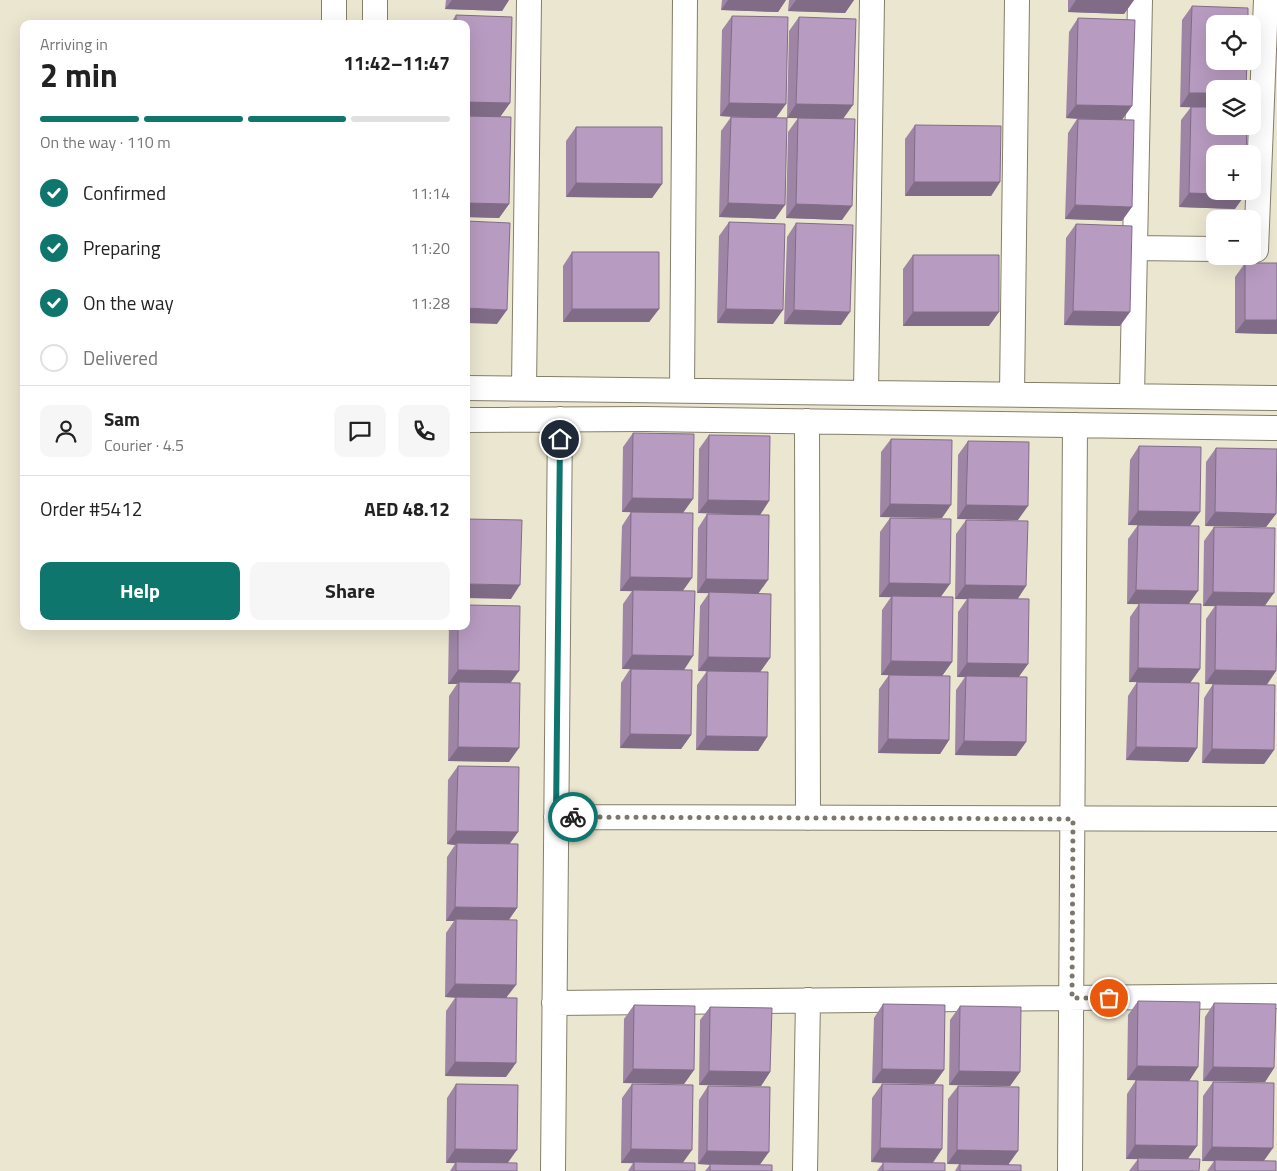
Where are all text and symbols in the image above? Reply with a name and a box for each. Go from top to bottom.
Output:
map controls [1206,15,1261,265]
button: locate [1206,15,1261,70]
text: Arriving in [40,32,108,56]
text: 11:42–11:47 [343,48,450,77]
text: 2 min [40,51,118,99]
button: layers [1206,80,1261,135]
text: On the way · 110 m [40,130,171,154]
button: + [1206,145,1261,200]
text: Confirmed [83,178,166,207]
icon: check [40,179,68,207]
text: 11:14 [411,181,450,205]
button: − [1206,210,1261,265]
text: Preparing [83,233,160,262]
icon: check [40,234,68,262]
text: 11:20 [411,236,450,260]
text: On the way [83,288,174,317]
icon: check [40,289,68,317]
text: 11:28 [411,291,450,315]
text: Delivered [83,343,158,372]
text: Sam [104,404,140,433]
button: person [40,405,92,457]
button: chat [334,405,386,457]
button: phone [398,405,450,457]
pin [539,418,581,460]
icon: home [546,425,574,453]
text: Courier · 4.5 [104,433,184,457]
text: Order #5412 [40,494,142,523]
text: AED 48.12 [364,494,450,523]
button: Help [40,562,240,620]
button: Share [250,562,450,620]
courier [548,792,598,842]
icon: bike [559,803,587,831]
pin [1088,977,1130,1019]
icon: bag [1095,984,1123,1012]

